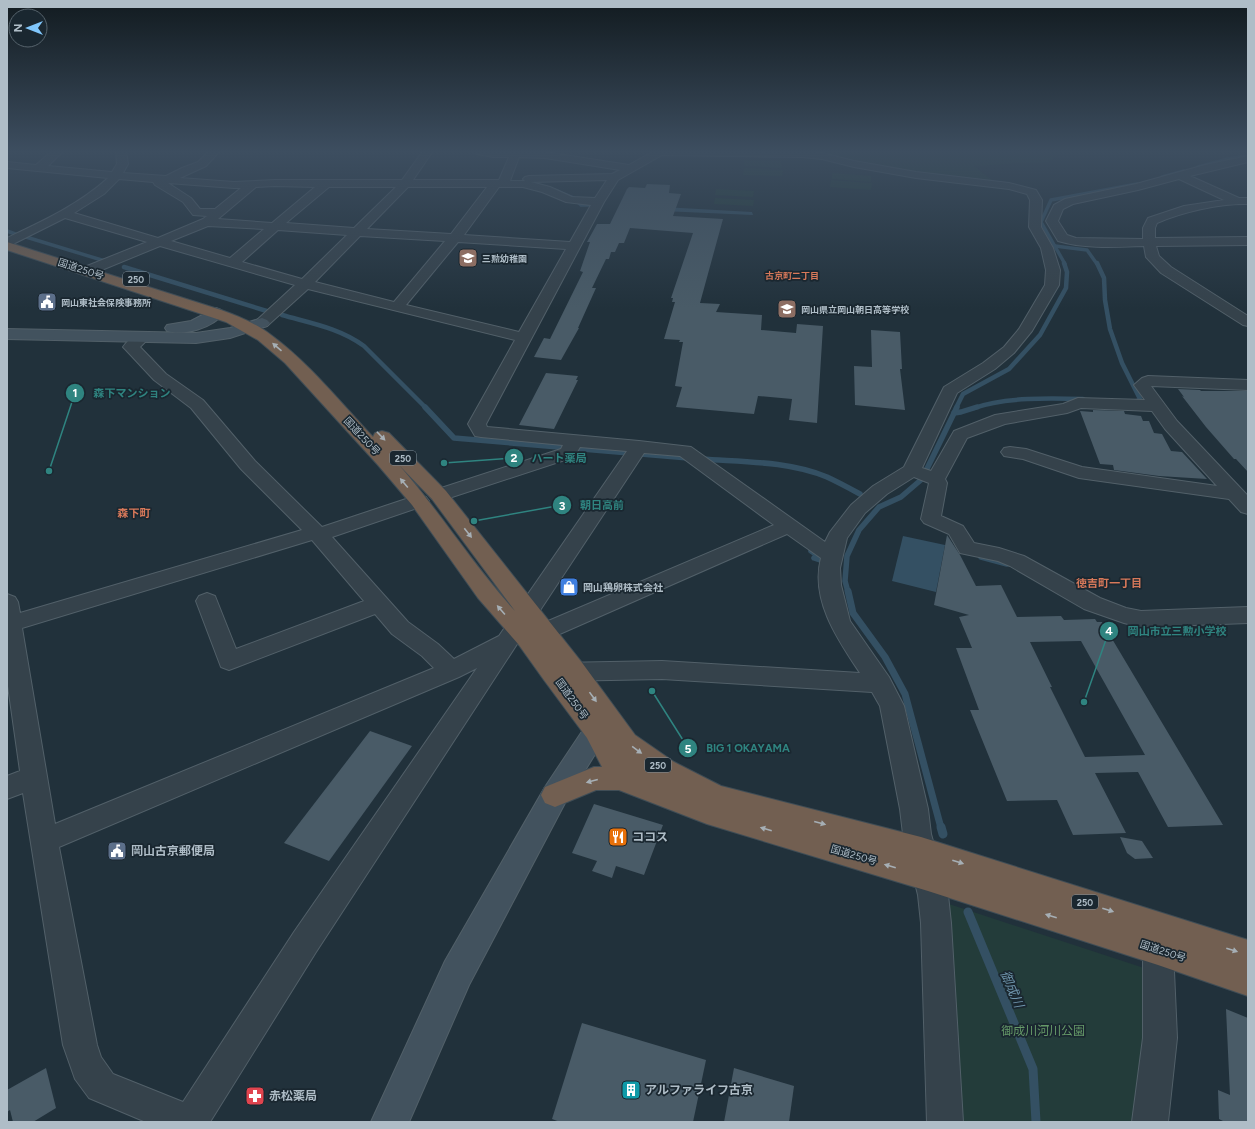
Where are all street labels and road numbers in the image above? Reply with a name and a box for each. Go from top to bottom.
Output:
street label: 国道250号 [56,255,106,283]
road number: 250 [123,272,149,286]
street label: 国道250号 [341,414,383,458]
road number: 250 [390,451,416,465]
street label: 国道250号 [553,676,591,722]
road number: 250 [645,758,671,772]
street label: 国道250号 [829,842,879,868]
road number: 250 [1072,895,1098,909]
street label: 国道250号 [1138,937,1188,965]

